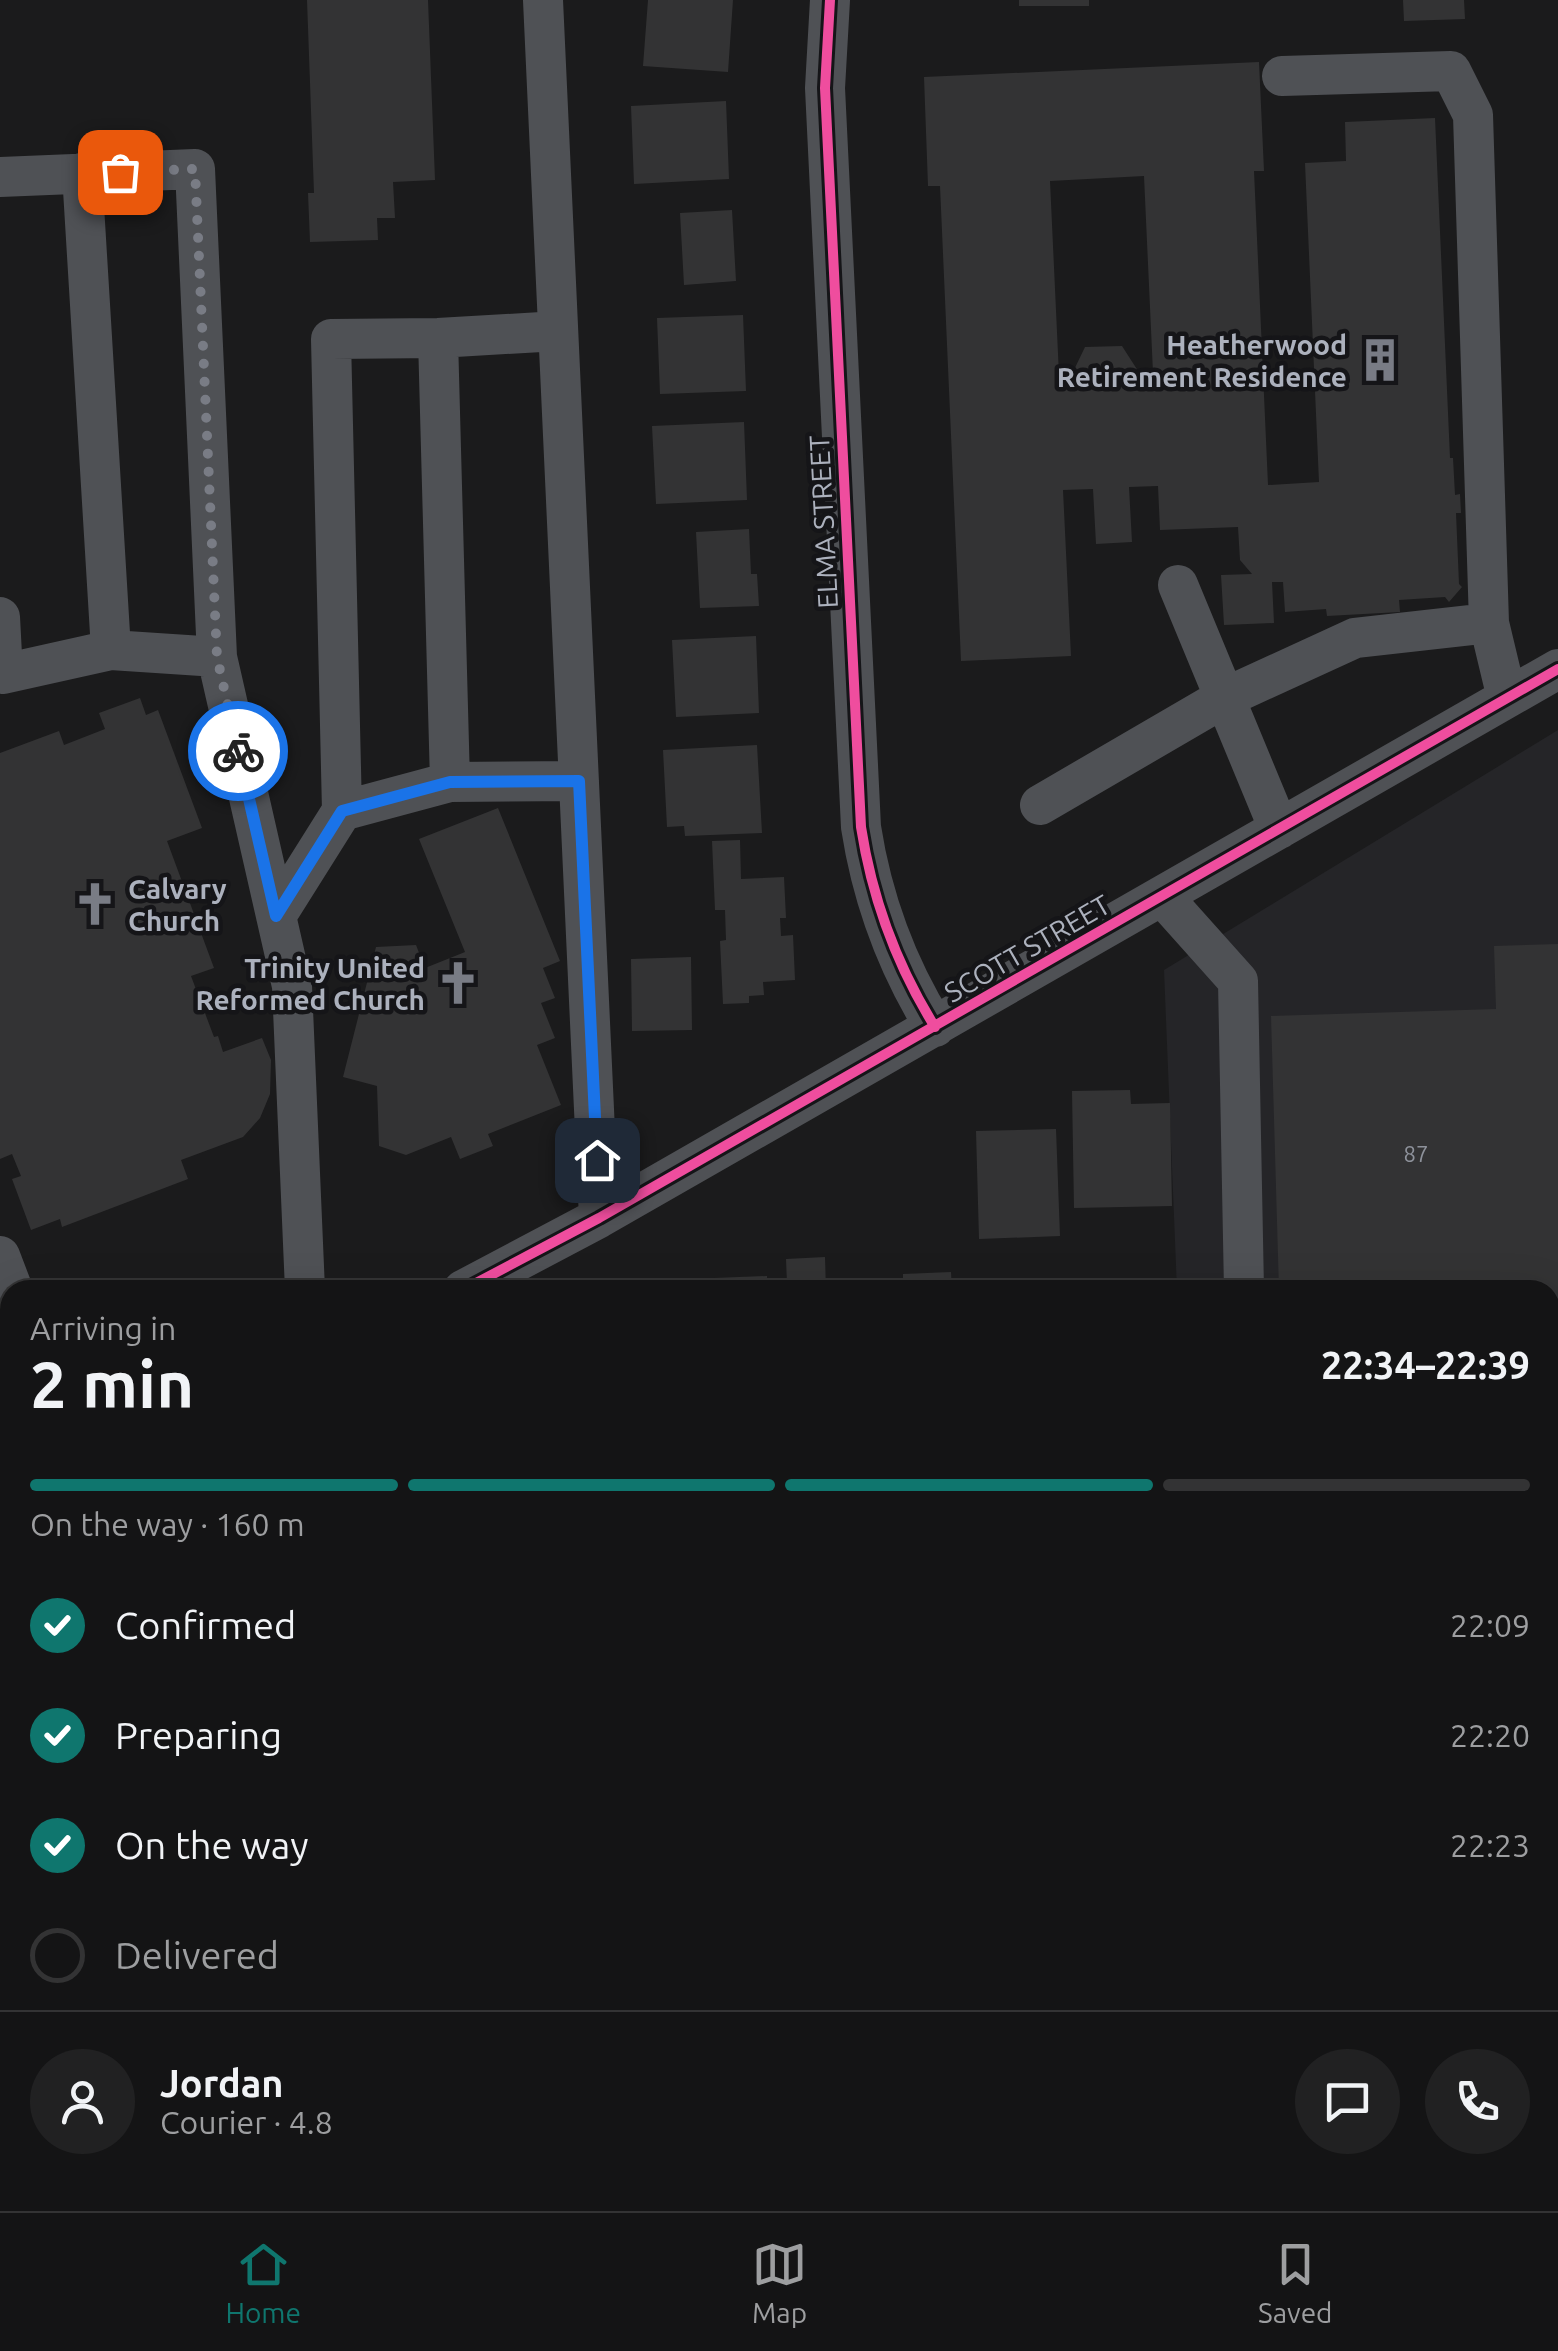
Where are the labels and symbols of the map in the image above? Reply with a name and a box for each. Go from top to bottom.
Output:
pin [78,130,163,215]
place label: Heatherwood Retirement Residence [1057,329,1347,392]
building icon: Heatherwood Retirement Residence [1356,336,1404,384]
street label: ELMA STREET [803,434,843,609]
courier [188,701,288,801]
place label: Calvary Church [128,873,227,936]
church icon: Calvary Church [71,880,119,928]
street label: SCOTT STREET [939,888,1116,1008]
place label: Trinity United Reformed Church [196,952,425,1015]
church icon: Trinity United Reformed Church [434,959,482,1007]
pin [555,1118,640,1203]
house number: 87 [1404,1141,1428,1166]

